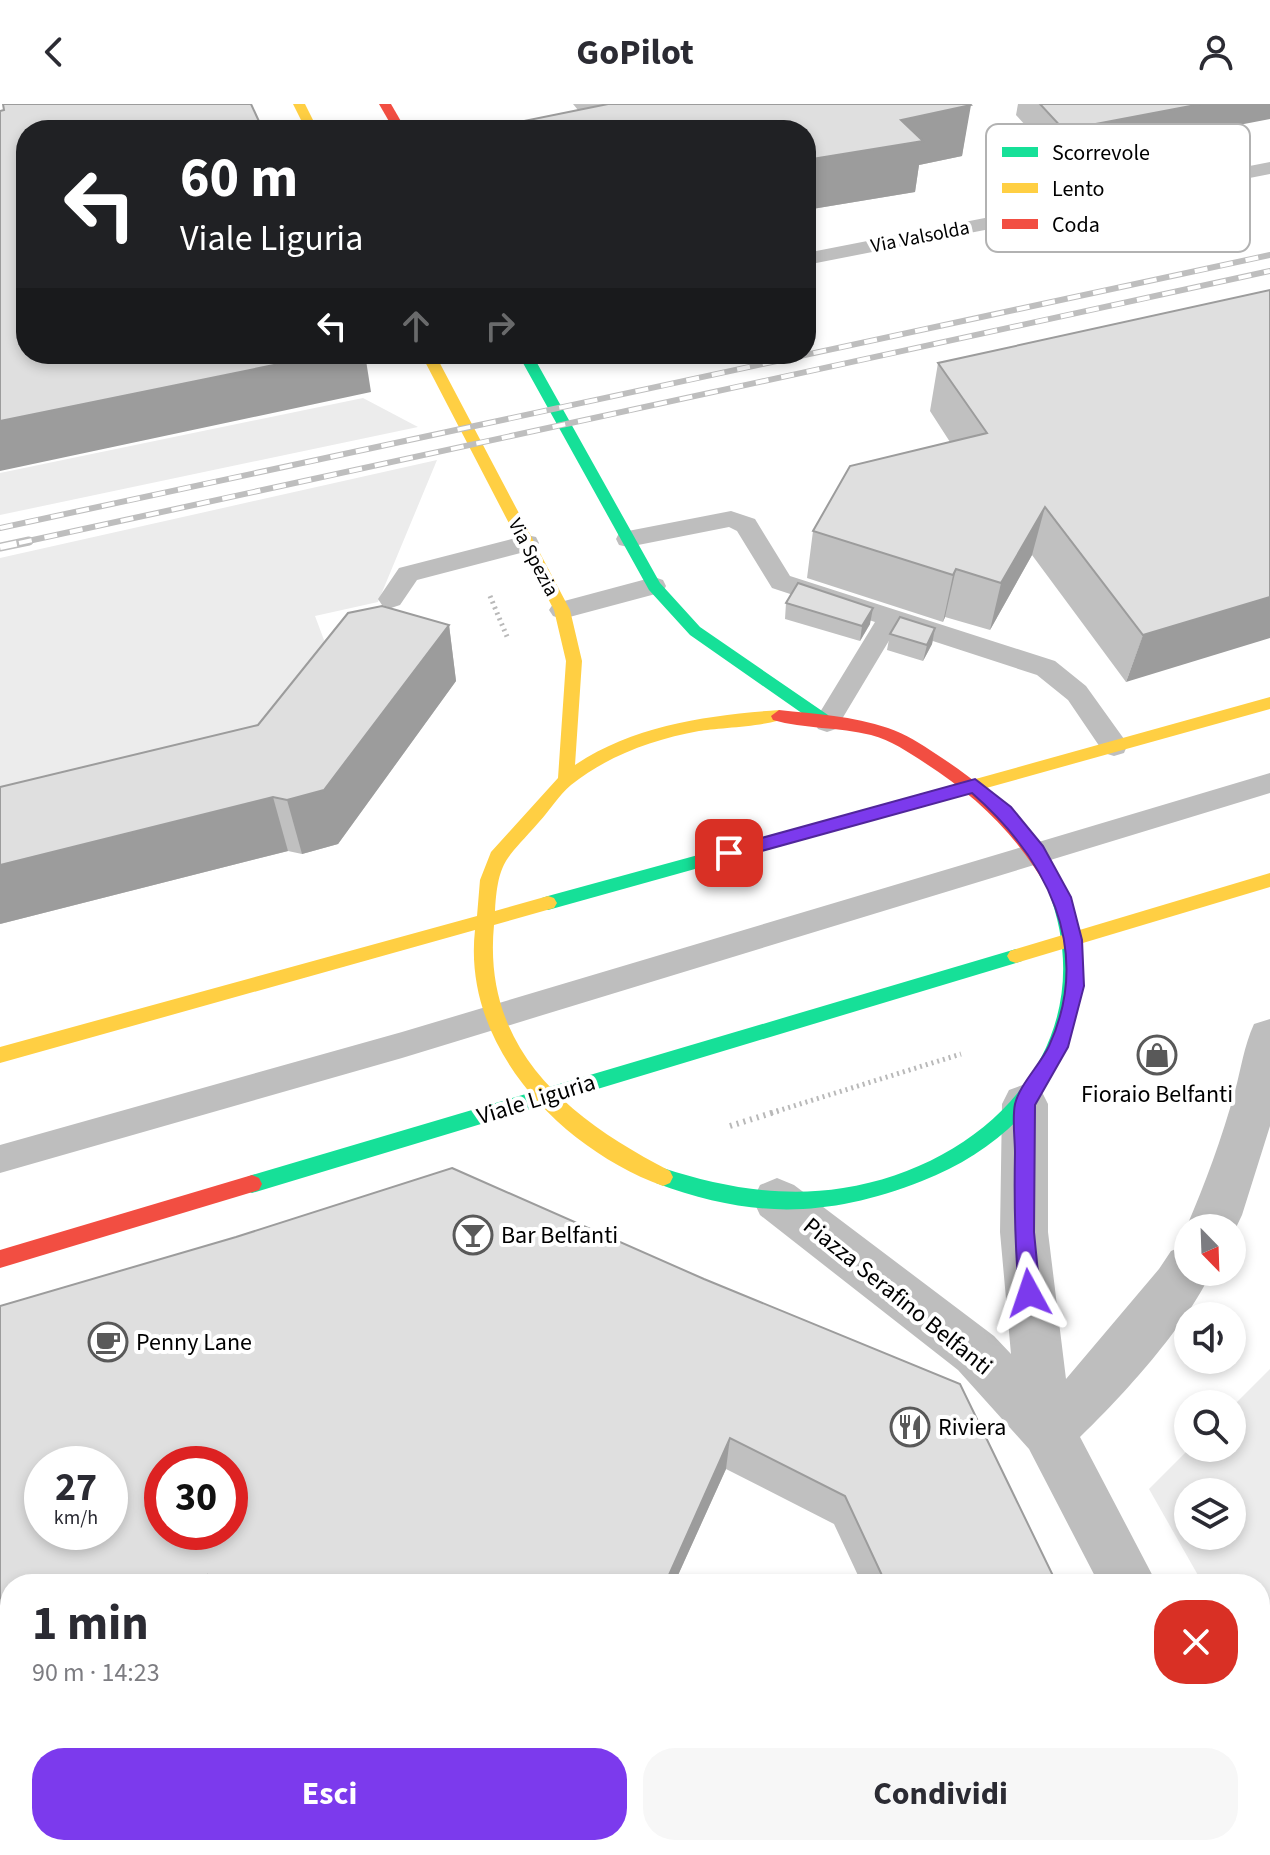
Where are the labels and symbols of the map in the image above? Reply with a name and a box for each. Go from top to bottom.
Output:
legend [986,124,1250,252]
text: Scorrevole [1052,137,1150,169]
text: Lento [1052,173,1104,205]
text: Coda [1052,209,1100,241]
street label: Via Valsolda [869,214,972,260]
street label: Via Spezia [501,514,565,601]
pin [695,819,763,887]
shop icon: Fioraio Belfanti [1136,1034,1178,1076]
street label: Viale Liguria [473,1065,600,1134]
place label: Fioraio Belfanti [1081,1077,1233,1112]
street label: Piazza Serafino Belfanti [795,1209,1000,1384]
bar icon: Bar Belfanti [452,1214,494,1256]
north arrow [1174,1214,1246,1286]
place label: Bar Belfanti [501,1218,618,1253]
position arrow [987,1251,1071,1335]
cafe icon: Penny Lane [87,1321,129,1363]
place label: Penny Lane [136,1325,252,1360]
restaurant icon: Riviera [889,1406,931,1448]
place label: Riviera [938,1410,1006,1445]
speed limit sign: 30 [144,1446,248,1550]

